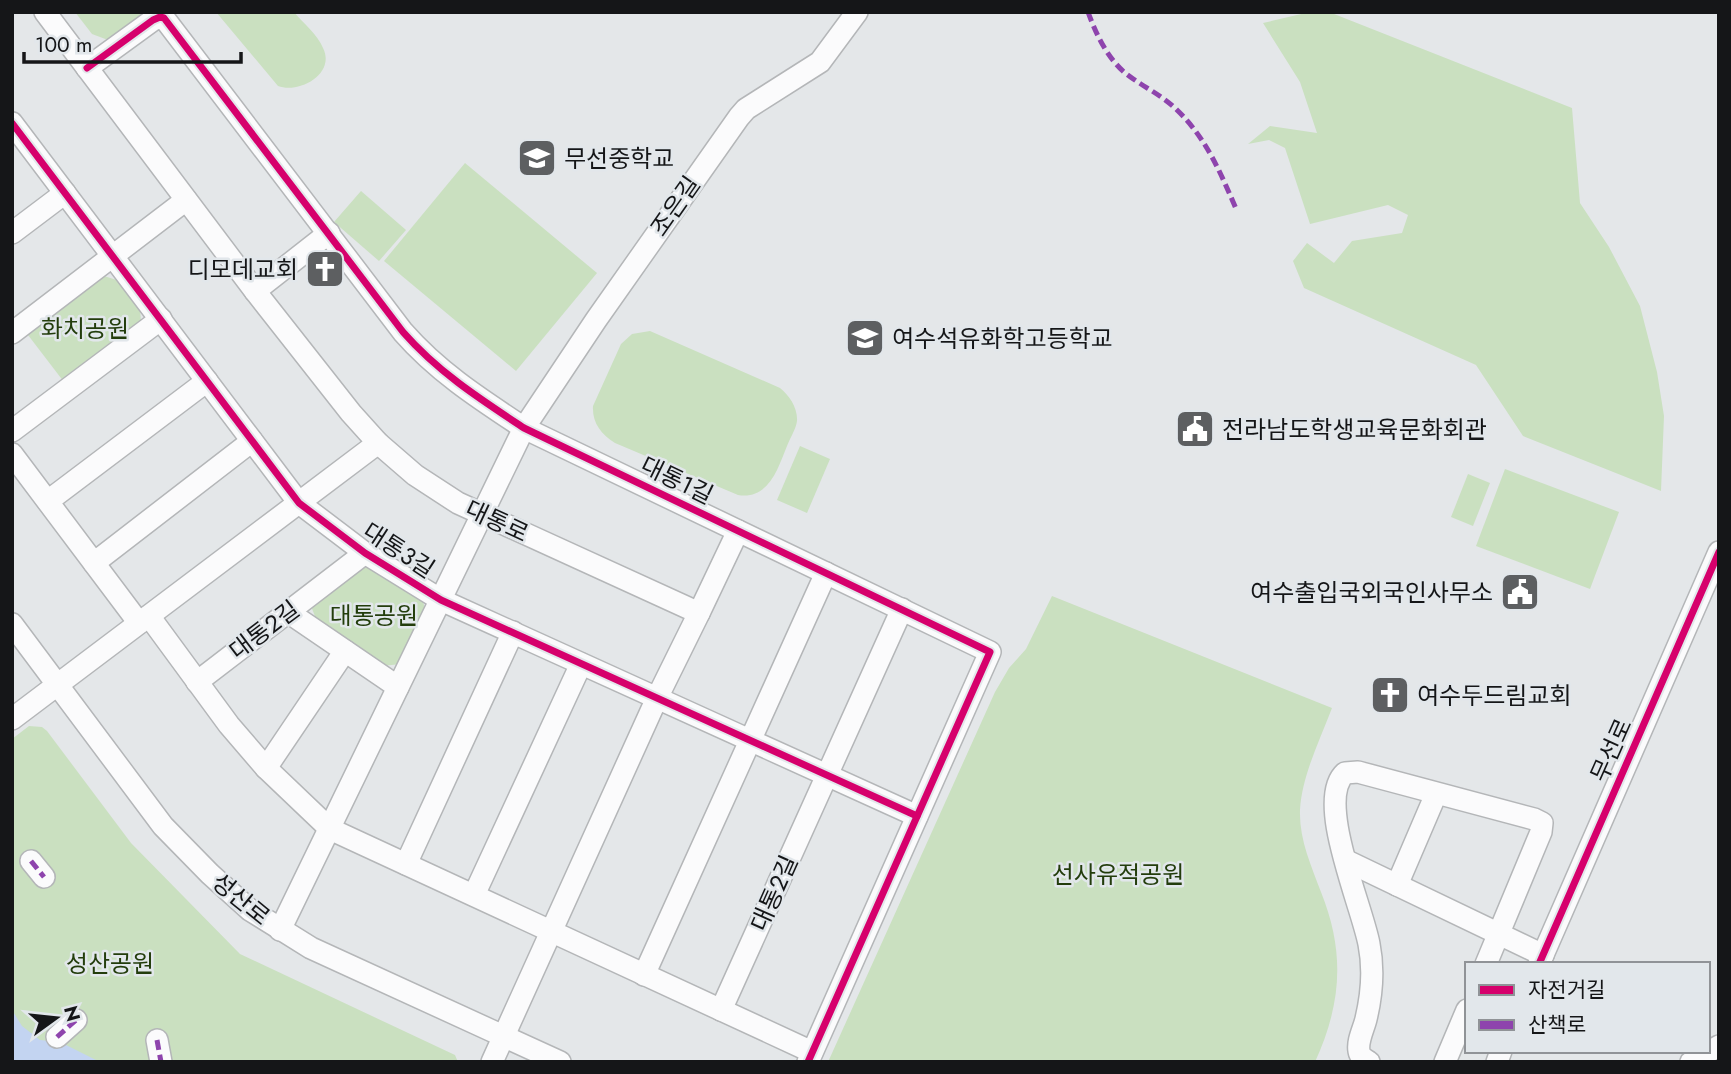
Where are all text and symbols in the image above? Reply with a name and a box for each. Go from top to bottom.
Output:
scale bar [24,21,242,65]
text: 100 m [35,30,92,60]
school or university icon: 무선중학교 [516,137,558,179]
place label: 무선중학교 [564,141,674,176]
street label: 조은길 [642,169,708,243]
church icon: 디모데교회 [304,248,346,290]
place label: 디모데교회 [188,252,298,287]
park label: 화치공원 [41,311,129,346]
school or university icon: 여수석유화학고등학교 [844,317,886,359]
place label: 여수석유화학고등학교 [892,321,1113,356]
public building icon: 전라남도학생교육문화회관 [1174,408,1216,450]
place label: 전라남도학생교육문화회관 [1222,412,1487,447]
street label: 대통1길 [635,447,719,513]
street label: 대통로 [460,491,534,551]
street label: 대통3길 [356,514,442,586]
public building icon: 여수출입국외국인사무소 [1499,571,1541,613]
place label: 여수출입국외국인사무소 [1250,575,1493,610]
street label: 대통2길 [222,592,306,668]
park label: 대통공원 [330,598,418,633]
church icon: 여수두드림교회 [1369,674,1411,716]
place label: 여수두드림교회 [1417,678,1572,713]
street label: 무선로 [1582,713,1640,787]
street label: 대통2길 [742,849,806,937]
park label: 선사유적공원 [1052,857,1184,892]
street label: 성산로 [204,865,278,933]
park label: 성산공원 [66,946,154,981]
legend [1465,962,1710,1053]
text: 자전거길 [1528,975,1605,1005]
north arrow [21,983,91,1053]
text: N [57,1003,87,1025]
text: 산책로 [1528,1010,1586,1040]

